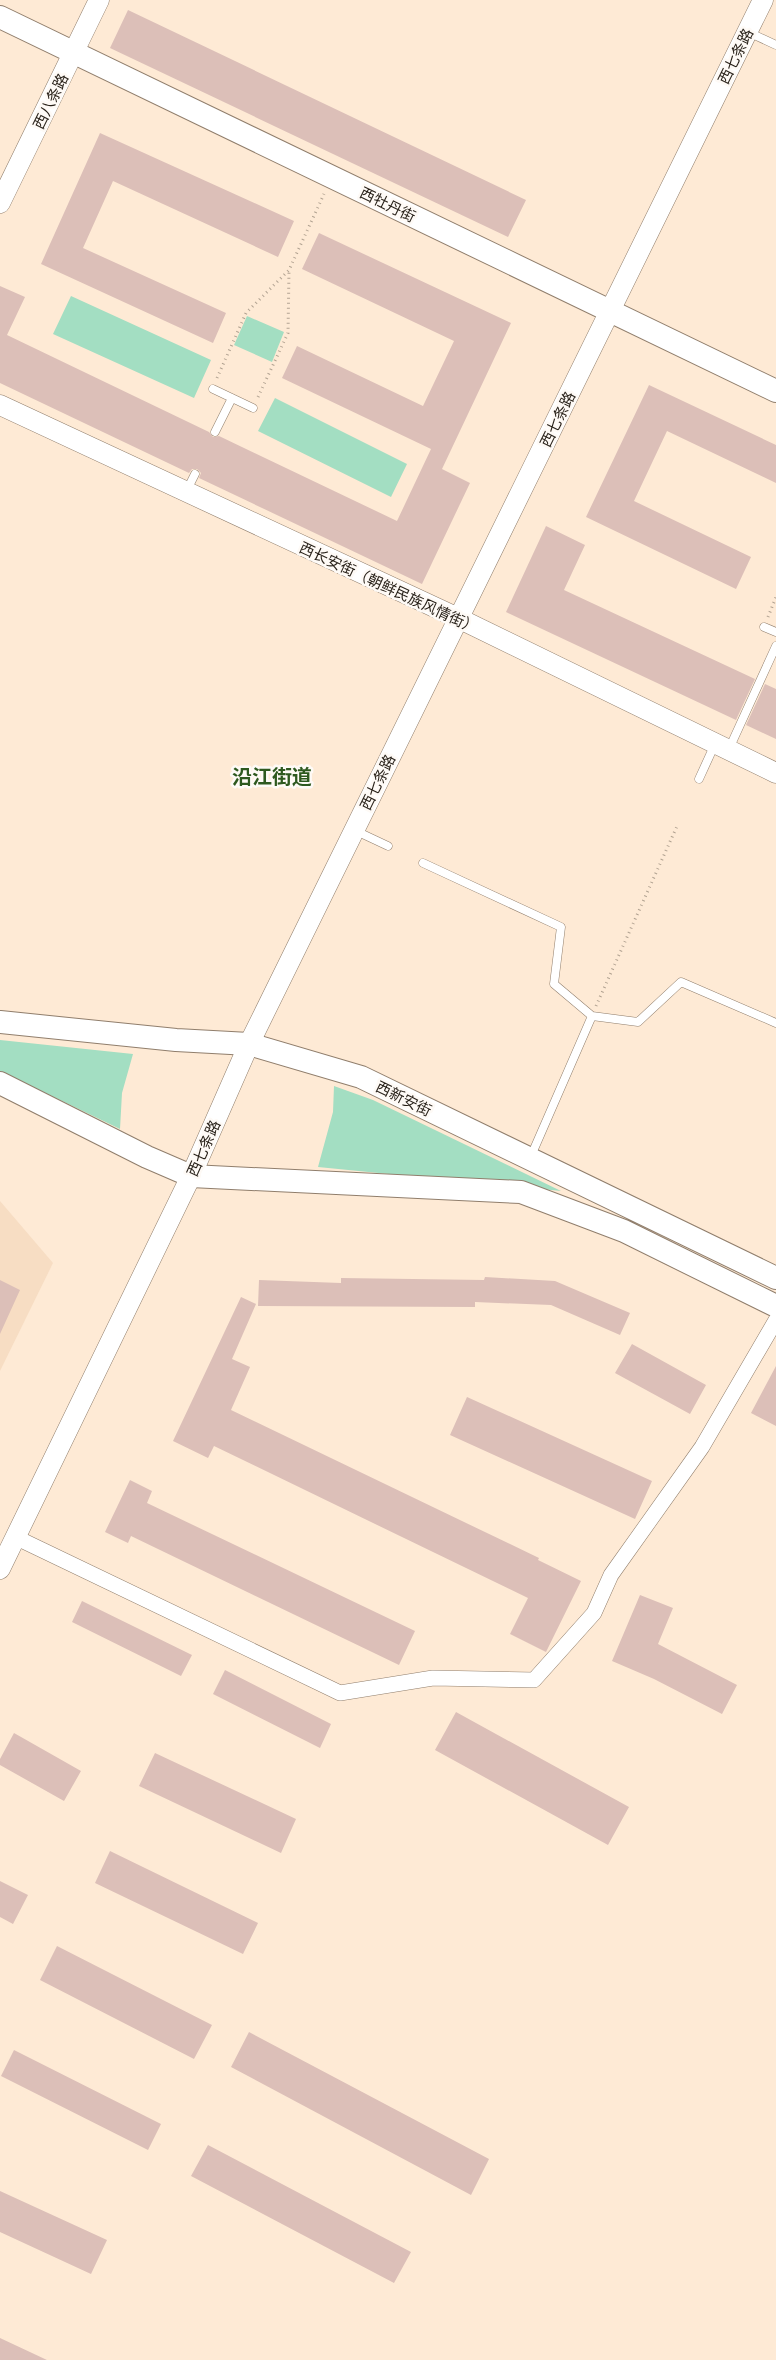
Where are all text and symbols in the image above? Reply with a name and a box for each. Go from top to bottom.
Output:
street label: 西七条路 [713,25,757,87]
street label: 西八条路 [28,70,72,132]
street label: 西牡丹街 [357,182,419,226]
street label: 西七条路 [535,388,579,450]
street label: 西长安街（朝鲜民族风情街） [296,537,482,637]
street label: 西七条路 [355,751,399,813]
district label: 沿江街道 [232,763,312,790]
street label: 西新安街 [373,1076,435,1120]
street label: 西七条路 [182,1117,224,1179]

